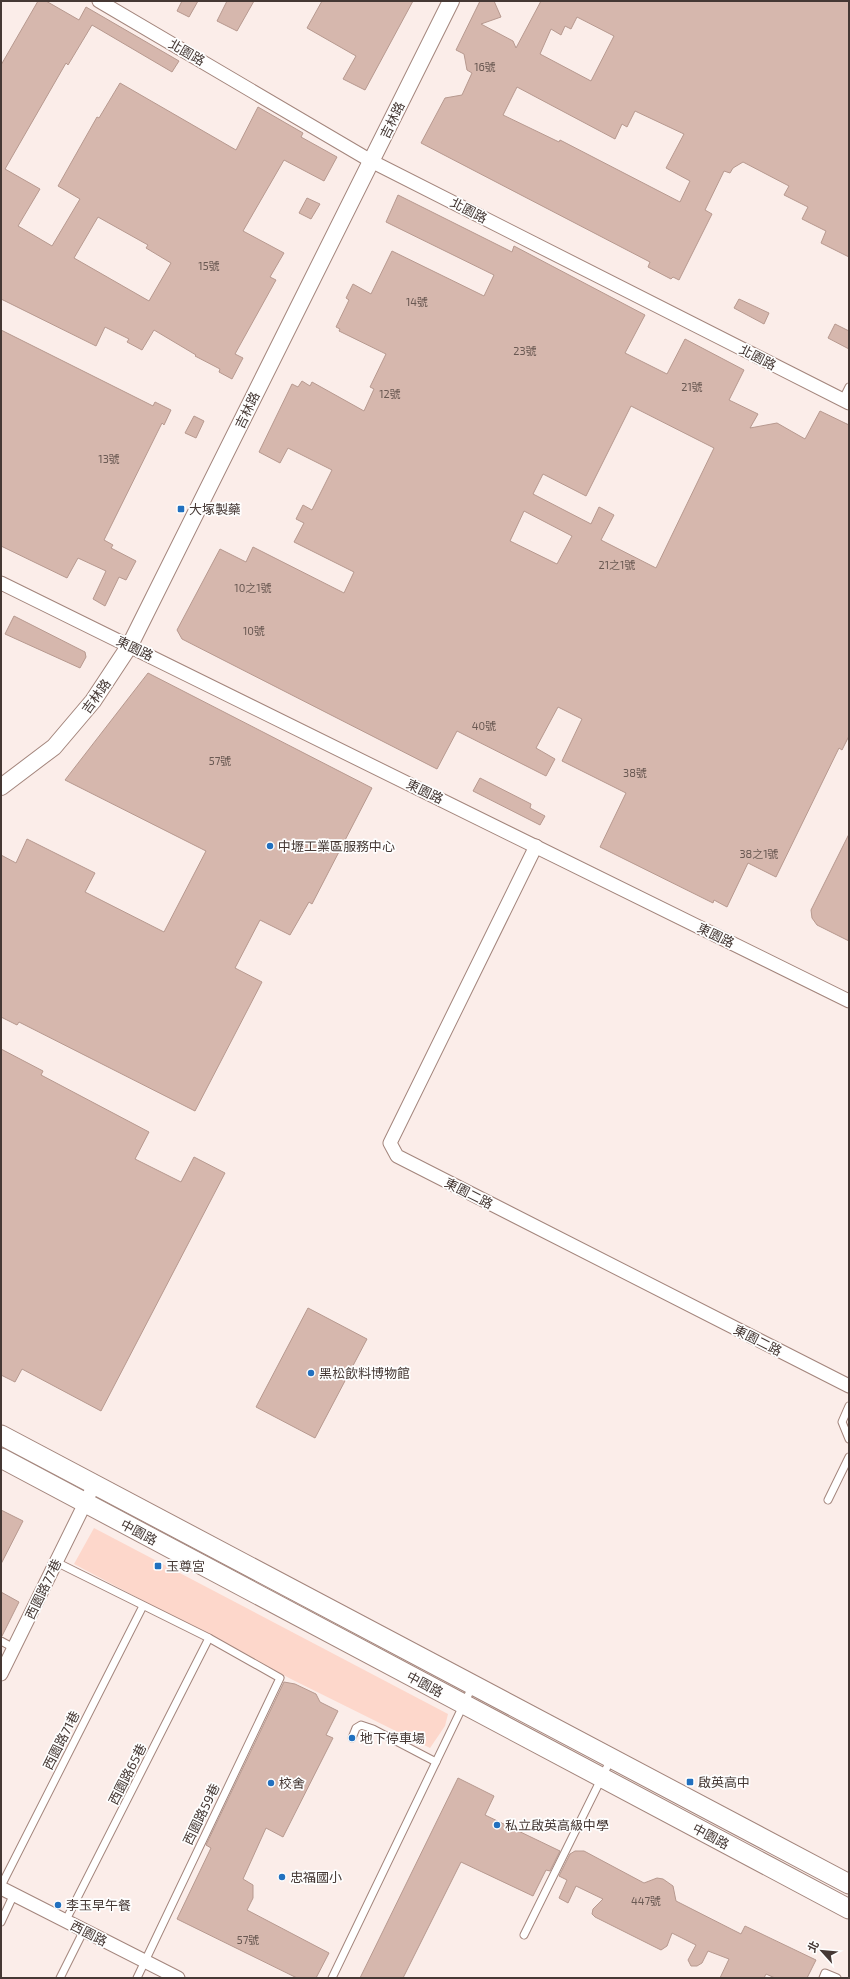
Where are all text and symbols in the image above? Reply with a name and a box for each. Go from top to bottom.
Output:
street label: 北園路 [166,35,208,69]
house number: 16號 [474,60,496,73]
street label: 吉林路 [376,99,408,141]
street label: 北園路 [448,194,490,226]
house number: 15號 [198,259,220,272]
house number: 14號 [406,295,428,308]
street label: 北園路 [737,341,779,373]
house number: 23號 [513,344,537,357]
house number: 21號 [681,380,703,393]
house number: 12號 [379,387,401,400]
street label: 吉林路 [231,389,263,431]
house number: 13號 [98,452,120,465]
place label: 大塚製藥 [189,501,241,517]
marker: 大塚製藥 [176,504,186,514]
house number: 21之1號 [599,558,635,571]
house number: 10之1號 [234,581,272,594]
house number: 10號 [243,624,265,637]
street label: 東園路 [114,632,156,664]
street label: 吉林路 [78,676,114,716]
house number: 40號 [472,719,496,732]
house number: 57號 [209,754,231,767]
house number: 38號 [623,766,647,779]
street label: 東園路 [404,775,446,807]
place label: 中壢工業區服務中心 [278,838,395,854]
marker: 中壢工業區服務中心 [265,841,275,851]
house number: 38之1號 [739,847,779,860]
street label: 東園路 [695,919,737,951]
street label: 東園二路 [442,1174,496,1212]
street label: 東園二路 [731,1321,785,1359]
place label: 黑松飲料博物館 [319,1365,410,1381]
marker: 黑松飲料博物館 [306,1368,316,1378]
street label: 中園路 [118,1516,160,1548]
street label: 西園路77巷 [21,1556,65,1622]
place label: 玉尊宮 [166,1558,205,1574]
marker: 玉尊宮 [153,1561,163,1571]
street label: 中園路 [404,1668,446,1700]
street label: 西園路71巷 [39,1708,83,1772]
place label: 地下停車場 [360,1730,425,1746]
marker: 地下停車場 [347,1733,357,1743]
street label: 西園路65巷 [105,1741,149,1807]
place label: 啟英高中 [698,1774,750,1790]
place label: 校舍 [279,1775,305,1791]
marker: 啟英高中 [685,1777,695,1787]
marker: 校舍 [266,1778,276,1788]
street label: 西園路59巷 [179,1781,223,1847]
place label: 私立啟英高級中學 [505,1817,609,1833]
marker: 私立啟英高級中學 [492,1820,502,1830]
street label: 中園路 [690,1820,732,1852]
place label: 忠福國小 [290,1869,342,1885]
marker: 忠福國小 [277,1872,287,1882]
house number: 447號 [631,1894,661,1907]
place label: 李玉早午餐 [66,1897,131,1913]
marker: 李玉早午餐 [53,1900,63,1910]
street label: 西園路 [68,1917,110,1949]
north arrow [802,1931,842,1971]
house number: 57號 [237,1933,259,1946]
text: 北 [804,1938,821,1954]

